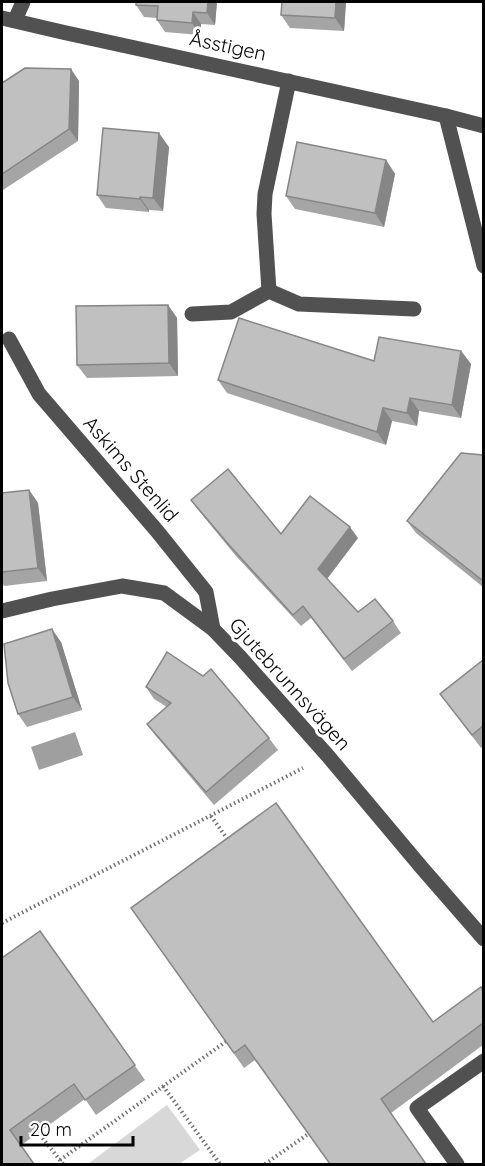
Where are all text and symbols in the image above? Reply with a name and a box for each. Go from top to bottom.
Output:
street label: Åsstigen [187,25,269,66]
street label: Askims Stenlid [79,411,184,527]
street label: Gjutebrunnsvägen [224,612,357,755]
scale bar [21,1109,134,1147]
text: 20 m [30,1118,72,1141]

